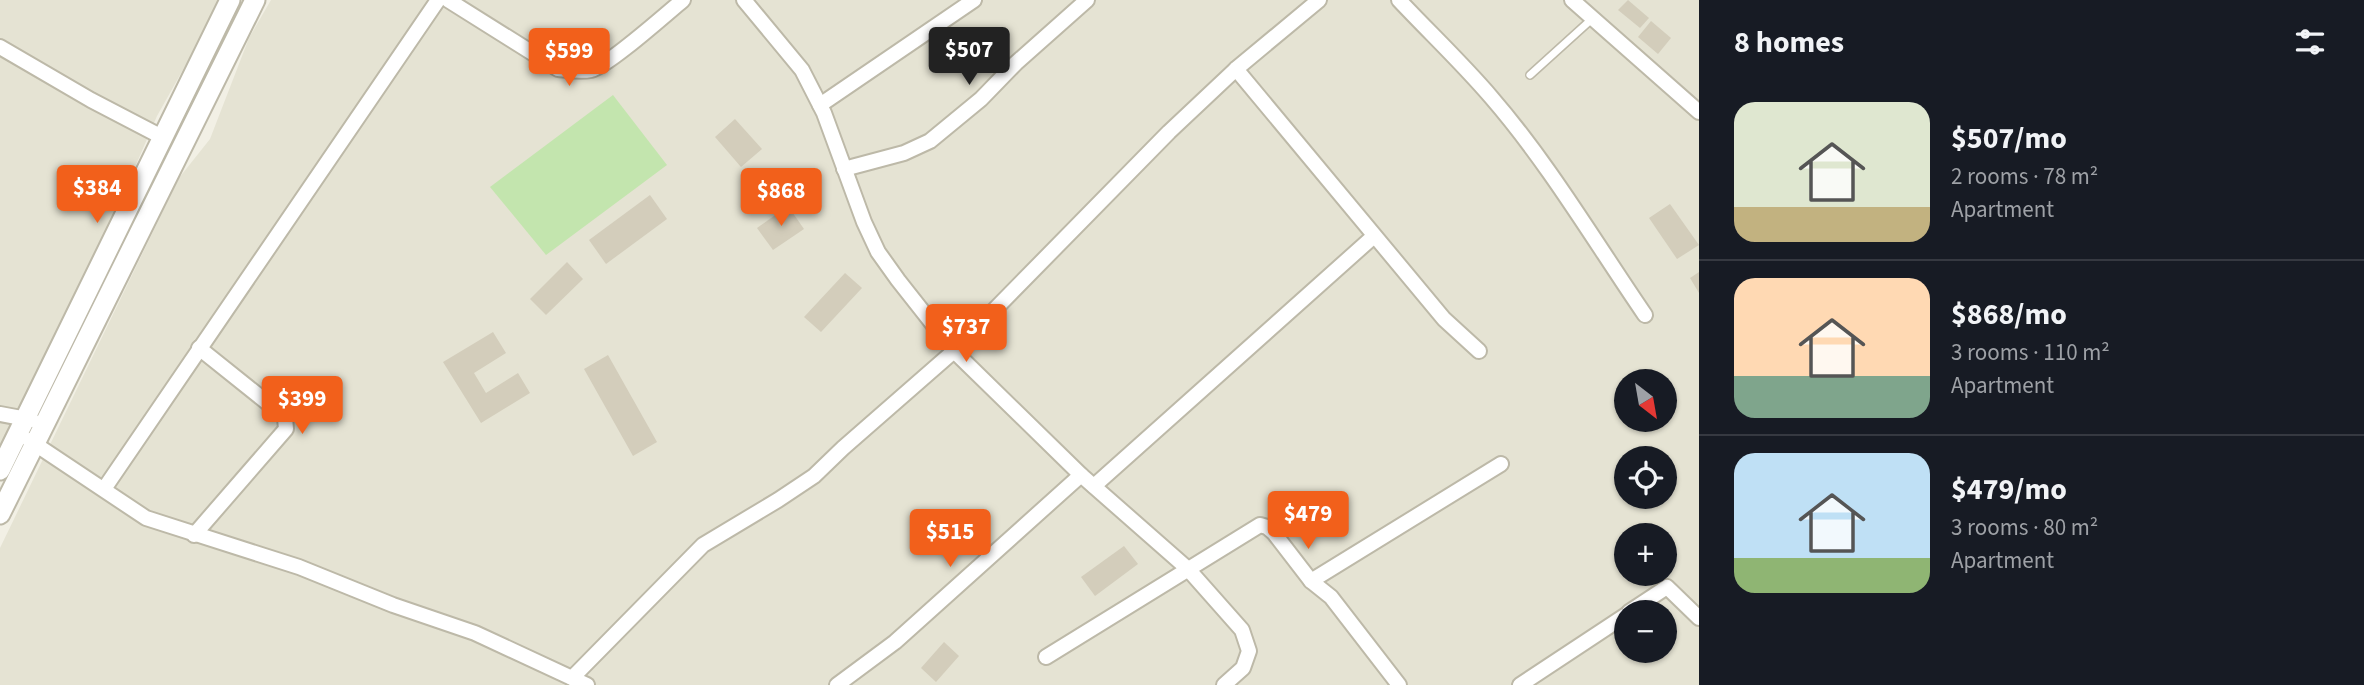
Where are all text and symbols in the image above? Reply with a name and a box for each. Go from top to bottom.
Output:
text: 8 homes [1734,21,1844,64]
icon: filters [2291,23,2329,61]
pin: $599 [528,28,610,88]
pin: $507 [928,28,1010,87]
text: $507 [945,33,993,66]
text: $599 [545,34,593,67]
text: $507/mo [1951,117,2067,160]
icon: home [1790,130,1874,214]
text: 2 rooms · 78 m² [1951,160,2098,193]
pin: $384 [56,166,138,225]
pin: $868 [740,168,822,228]
text: $384 [73,171,121,204]
text: $868 [757,174,805,207]
text: Apartment [1951,193,2054,226]
text: $868/mo [1951,293,2067,336]
pin: $737 [925,304,1007,364]
icon: home [1790,306,1874,390]
text: $737 [942,310,990,343]
text: 3 rooms · 110 m² [1951,336,2110,369]
north arrow [1614,369,1676,432]
map controls [1614,369,1677,663]
text: Apartment [1951,369,2054,402]
pin: $399 [261,376,343,436]
text: $399 [278,382,326,415]
button: locate [1614,446,1677,509]
text: $479/mo [1951,468,2067,511]
icon: home [1790,481,1874,565]
pin: $479 [1267,491,1349,551]
text: $479 [1284,497,1332,530]
pin: $515 [909,510,991,569]
text: 3 rooms · 80 m² [1951,511,2098,544]
text: $515 [926,515,974,548]
button: + [1614,523,1677,586]
text: Apartment [1951,544,2054,577]
button: − [1614,600,1677,663]

